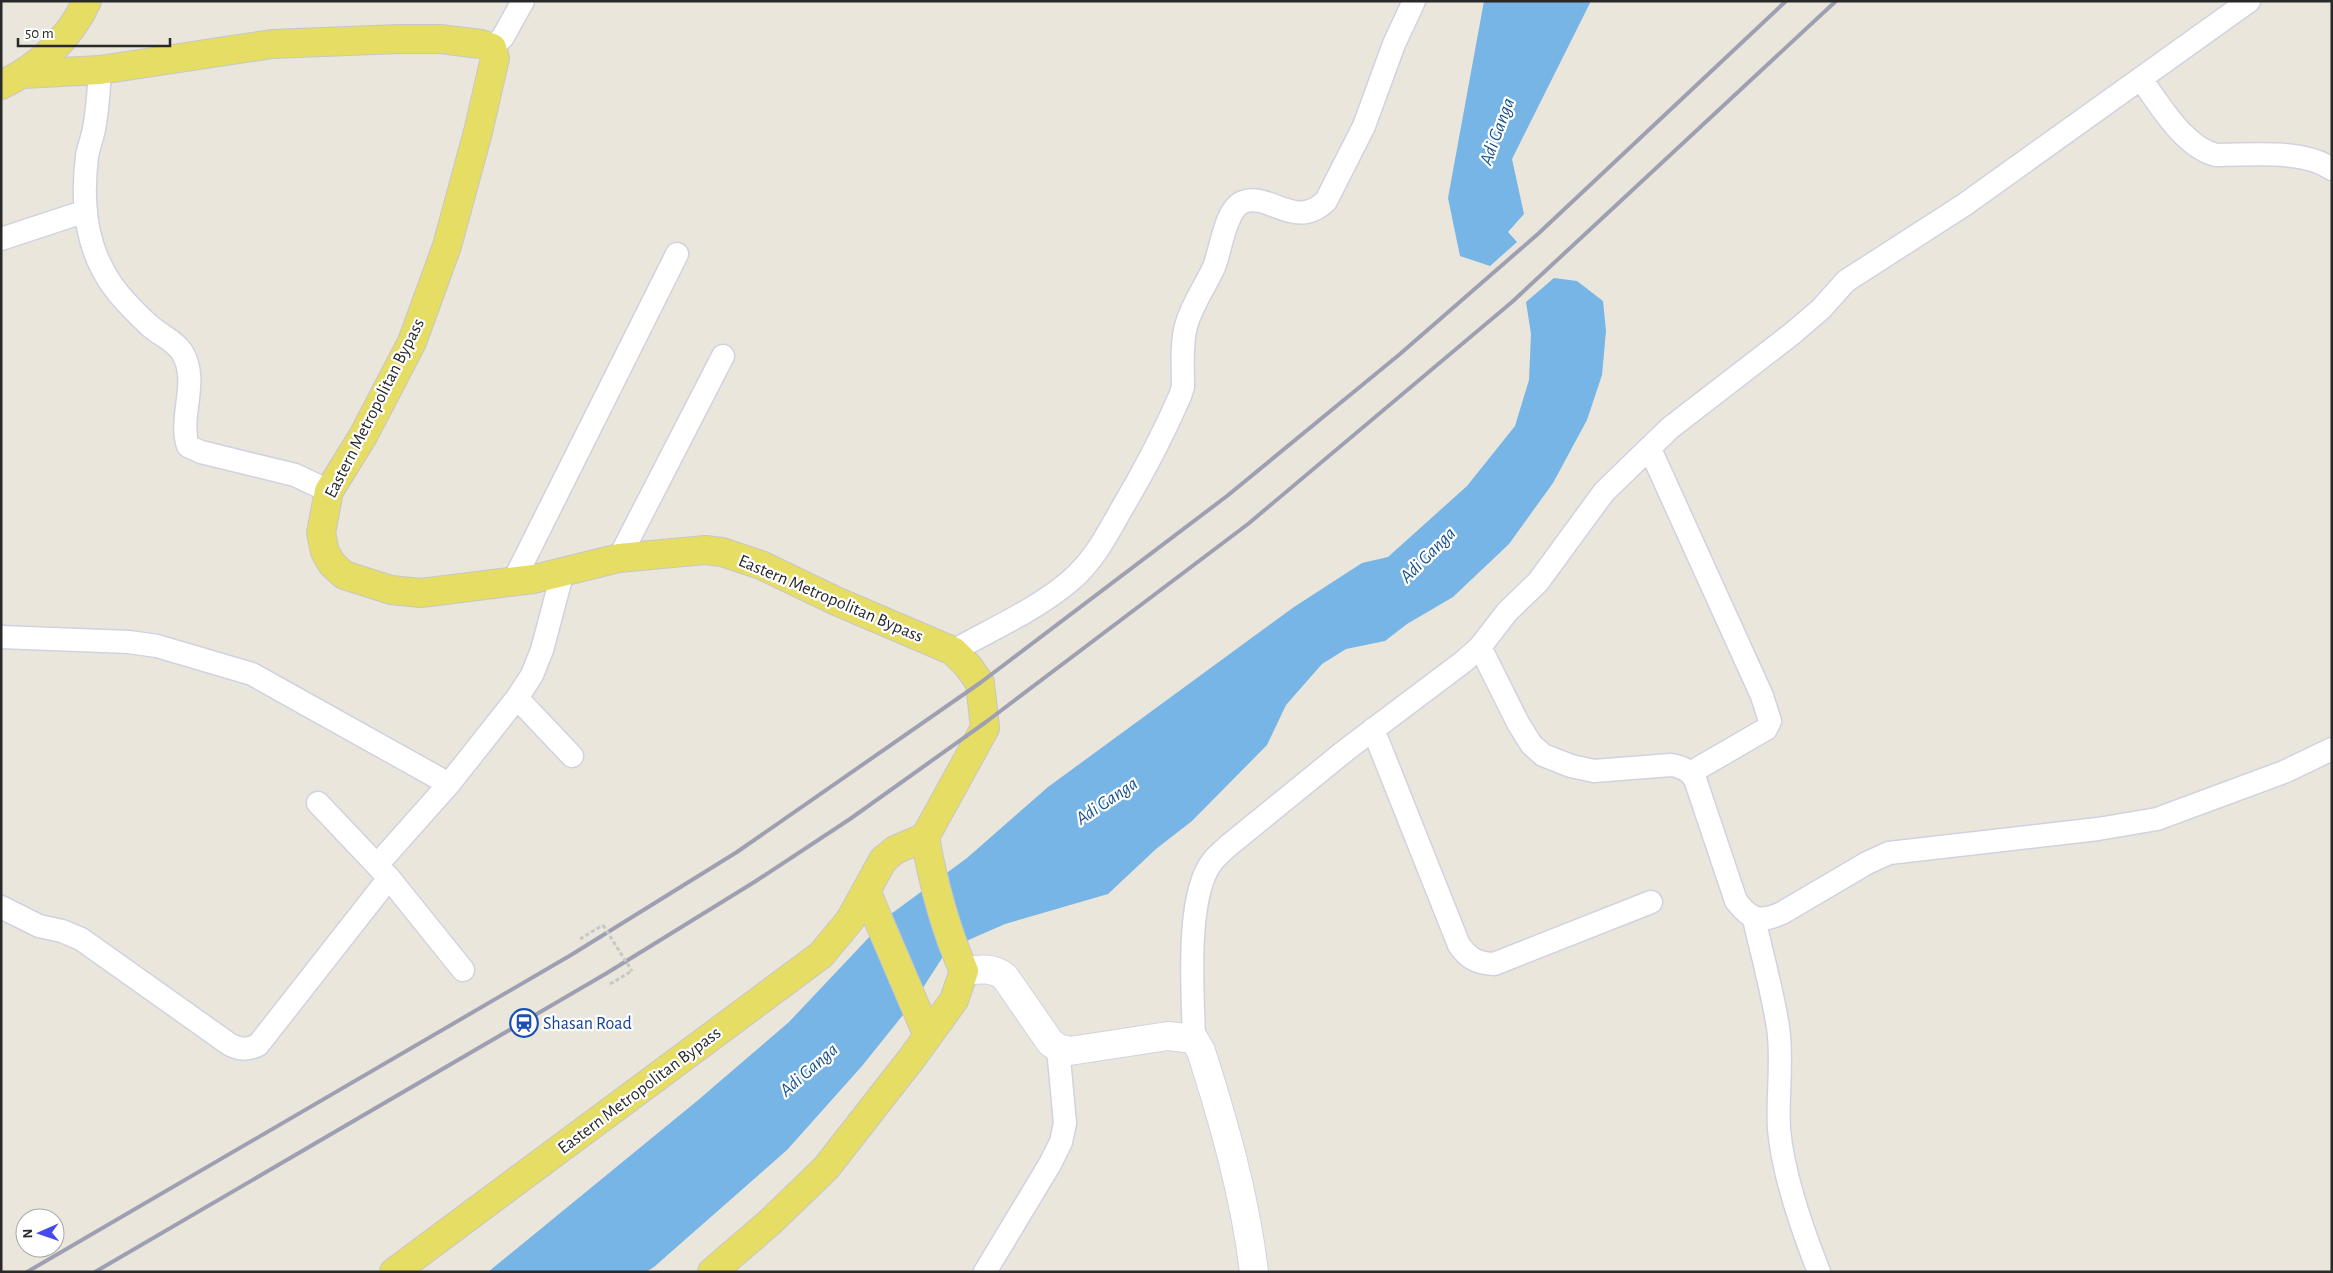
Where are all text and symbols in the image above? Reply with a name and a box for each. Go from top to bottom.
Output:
scale bar [18,15,170,47]
text: 50 m [25,26,54,41]
water label: Adi Ganga [1476,95,1518,169]
street label: Eastern Metropolitan Bypass [322,316,428,501]
water label: Adi Ganga [1396,524,1459,587]
street label: Eastern Metropolitan Bypass [736,552,926,646]
water label: Adi Ganga [1072,774,1141,829]
station icon: Shasan Road [509,1008,539,1038]
place label: Shasan Road [543,1015,632,1033]
street label: Eastern Metropolitan Bypass [555,1024,724,1158]
water label: Adi Ganga [776,1040,842,1101]
north arrow [15,1208,65,1258]
text: N [21,1228,35,1239]

